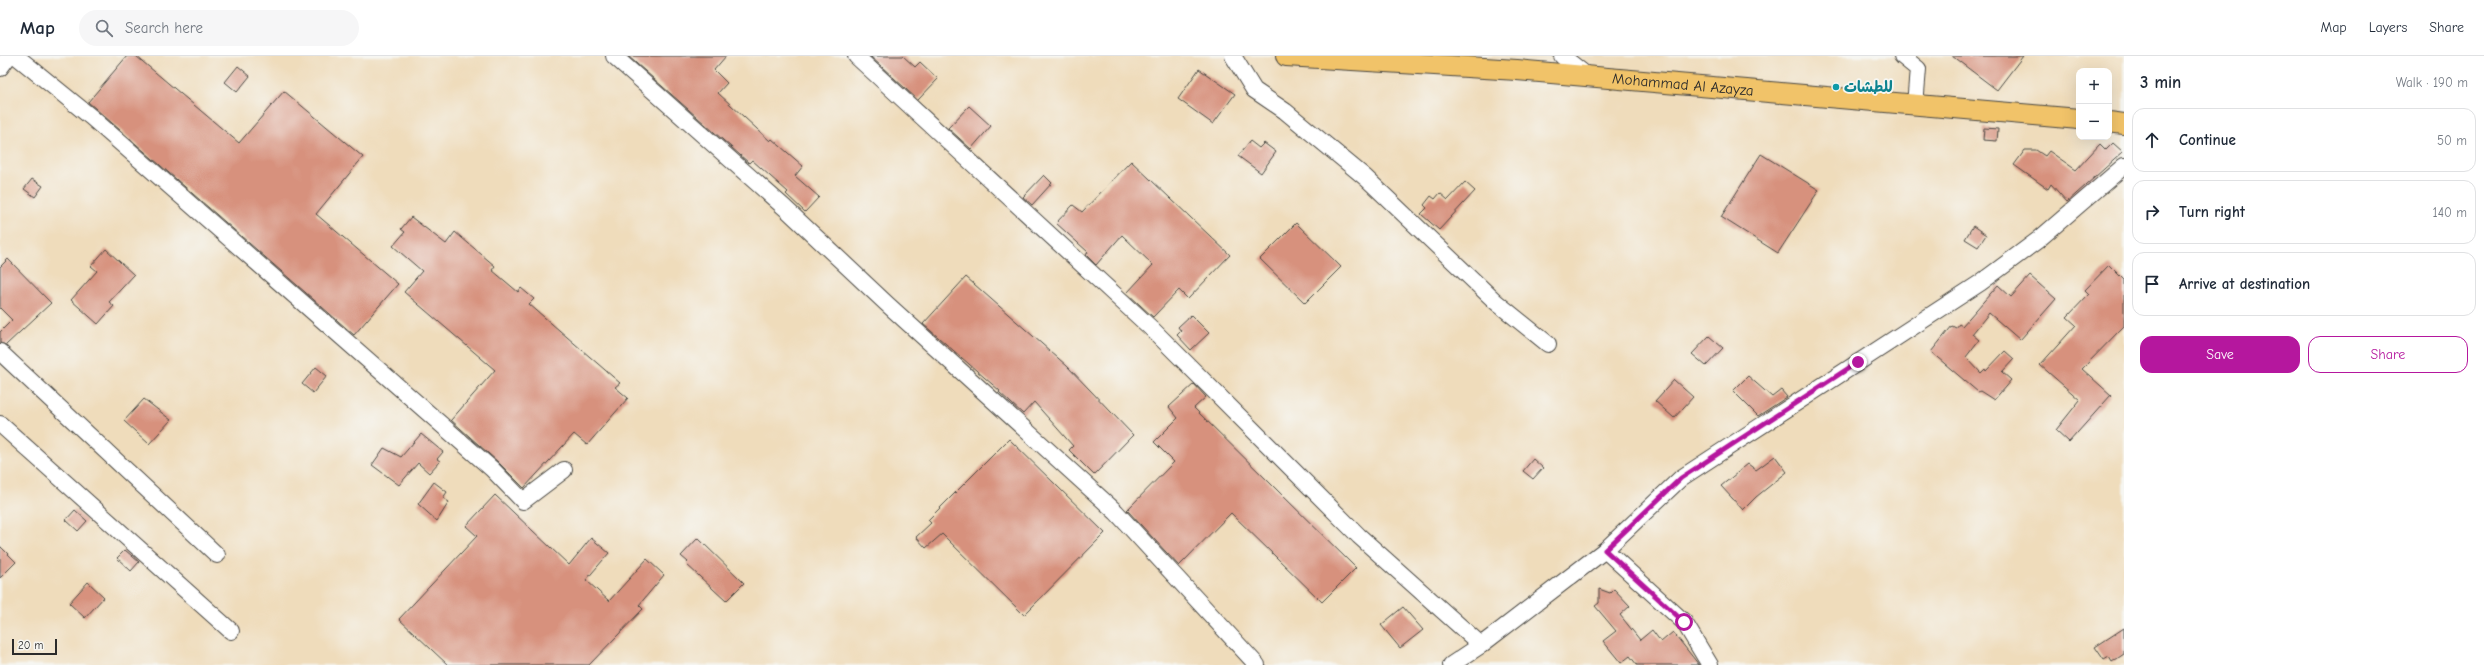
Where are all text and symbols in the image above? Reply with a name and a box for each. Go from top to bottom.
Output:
search box [79,10,359,46]
text: Map [20,17,55,39]
icon: search [93,17,115,39]
text: Search here [125,19,203,37]
text: Map [2320,19,2347,36]
text: Layers [2369,19,2407,36]
text: Share [2429,19,2464,36]
map controls [2076,68,2112,140]
button: + [2076,68,2112,104]
street label: Mohammad Al Azayza [1611,69,1755,100]
text: 3 min [2140,73,2181,92]
text: Walk · 190 m [2396,75,2468,90]
place label: للطشات [1844,78,1893,96]
marker: للطشات [1831,82,1841,92]
button: − [2076,104,2112,140]
icon: ahead [2141,129,2163,151]
text: Continue [2179,131,2236,149]
text: 50 m [2437,133,2467,148]
icon: right [2141,201,2163,223]
text: Turn right [2179,203,2245,221]
text: 140 m [2433,205,2467,220]
icon: arrive [2141,273,2163,295]
text: Arrive at destination [2179,275,2310,293]
button: Save [2140,336,2300,373]
button: Share [2308,336,2468,373]
route end [1849,353,1867,371]
route start [1675,613,1693,631]
scale bar [12,637,57,656]
text: 20 m [18,639,43,652]

